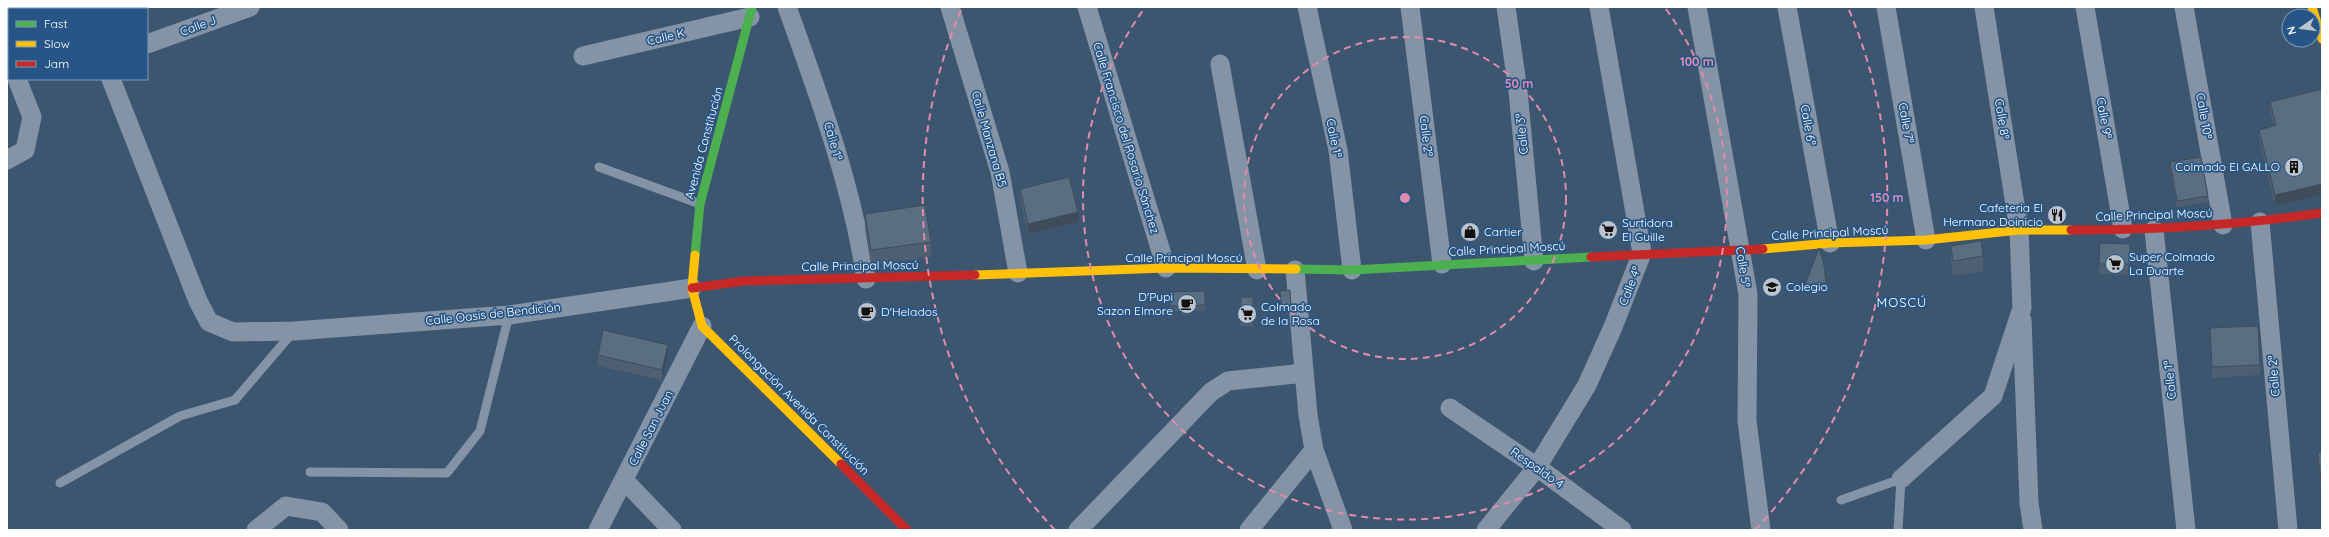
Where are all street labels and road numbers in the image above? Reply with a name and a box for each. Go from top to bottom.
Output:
street label: Calle J [178,12,218,39]
street label: Calle K [645,25,686,48]
street label: Calle Francisco del Rosario Sánchez [1090,40,1163,236]
street label: Avenida Constitución [681,85,726,201]
street label: Calle Manzana B5 [969,89,1010,189]
street label: Calle 10ª [2193,92,2216,140]
street label: Calle 9ª [2094,96,2115,140]
street label: Calle 8ª [1992,97,2013,140]
street label: Calle 7ª [1896,101,1917,144]
street label: Calle 6ª [1798,103,1819,147]
street label: Calle 3ª [1512,113,1531,155]
street label: Calle 2ª [1417,114,1436,157]
street label: Calle 1ª [1323,117,1346,159]
street label: Calle 1ª [821,120,846,162]
street label: Calle Principal Moscú [2095,205,2213,224]
street label: Calle Principal Moscú [1771,222,1889,243]
street label: Calle Principal Moscú [1448,238,1566,259]
street label: Calle 5ª [1733,245,1754,288]
street label: Calle Principal Moscú [1125,250,1243,265]
street label: Calle Principal Moscú [801,257,919,274]
street label: Calle 4ª [1615,264,1644,308]
street label: Calle Oasis de Bendición [425,299,561,328]
street label: Prolongación Avenida Constitución [726,331,873,478]
street label: Calle 2ª [2264,355,2283,397]
street label: Calle 1ª [2160,360,2179,400]
street label: Calle San Juan [625,388,676,468]
street label: Respaldo 4 [1508,444,1567,491]

